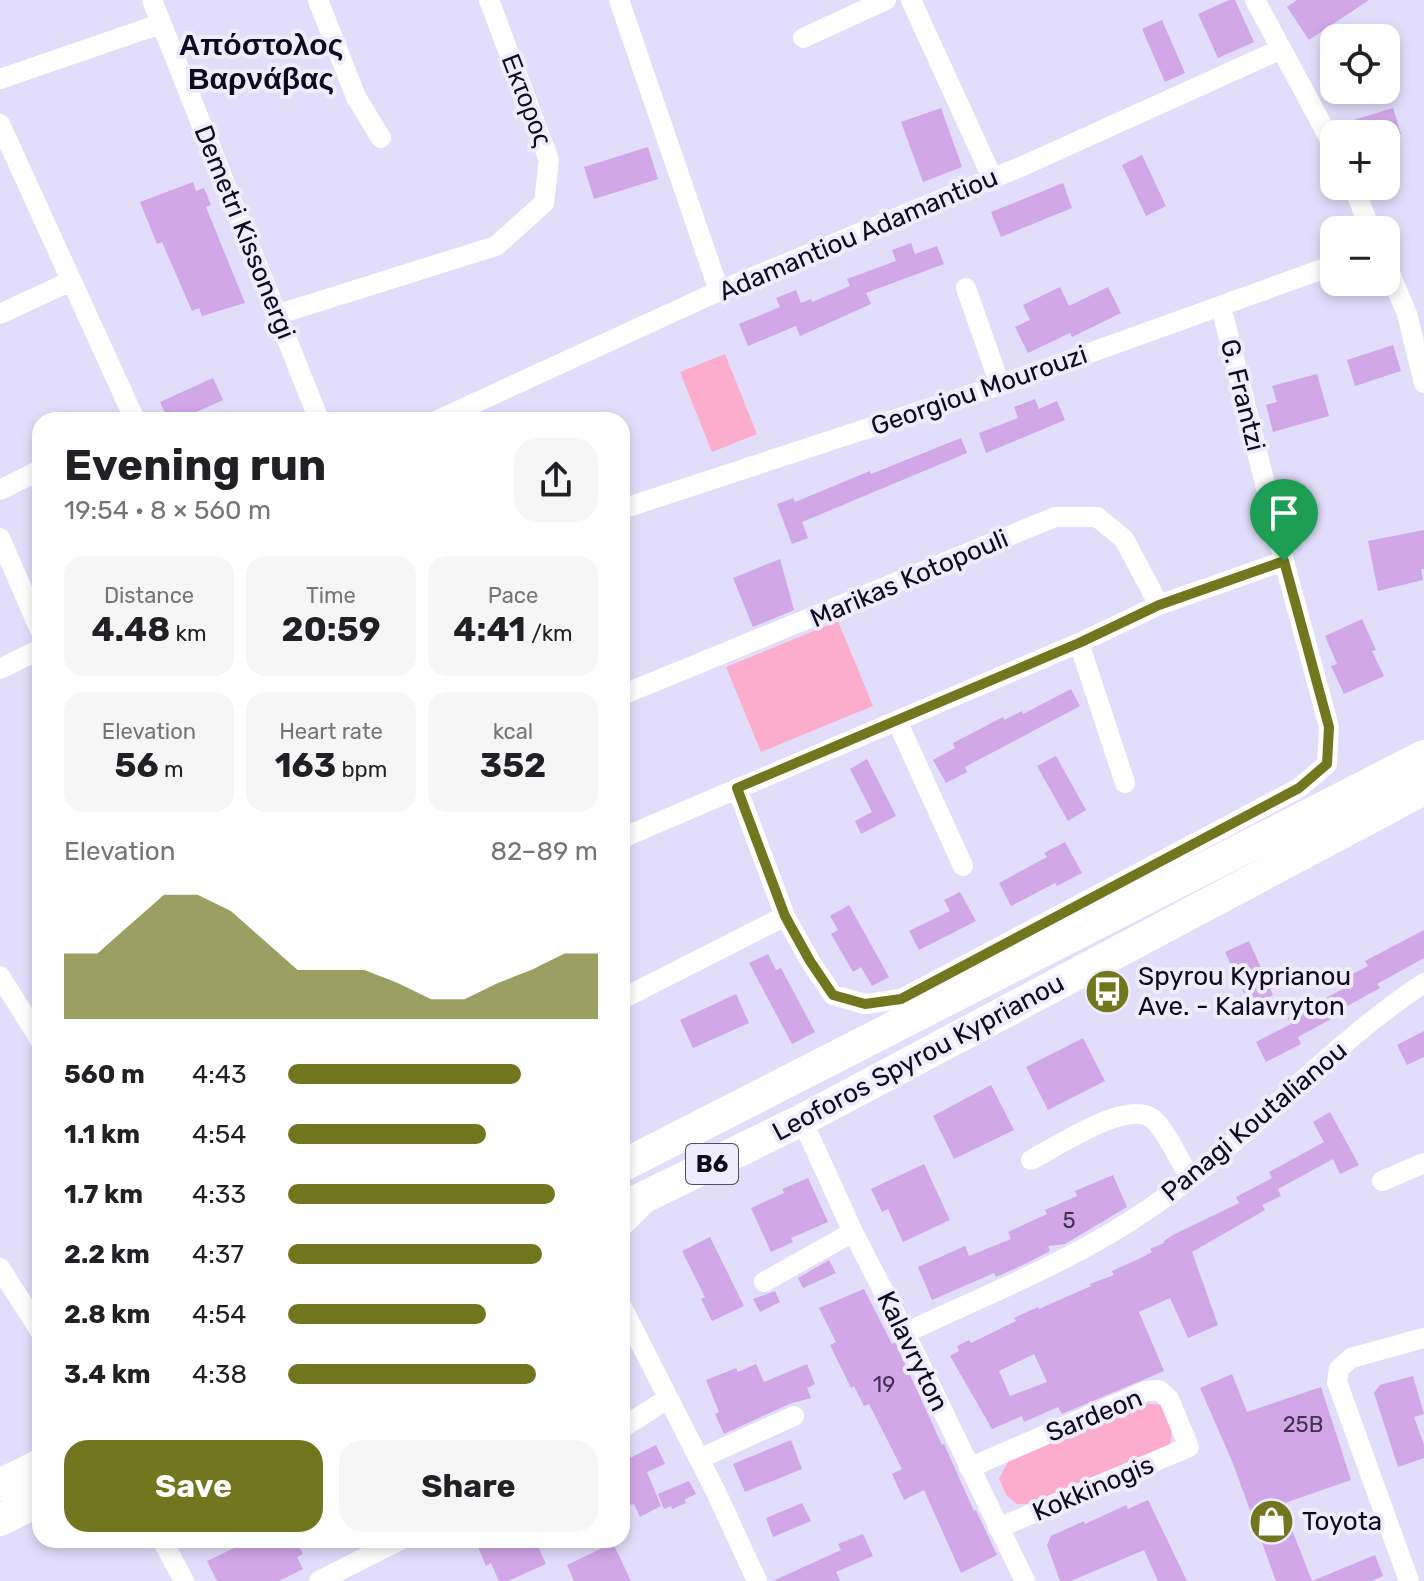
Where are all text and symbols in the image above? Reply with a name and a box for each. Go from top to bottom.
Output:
map controls [1320,24,1400,296]
button: locate [1320,24,1400,104]
district label: Απόστολος Βαρνάβας [179,27,343,97]
street label: Εκτορος [495,50,558,151]
button: + [1320,120,1400,200]
street label: Demetri Kissonergi [187,121,302,344]
street label: Adamantiou Adamantiou [714,162,1002,307]
button: − [1320,216,1400,296]
street label: G. Frantzi [1214,336,1271,454]
street label: Georgiou Mourouzi [867,339,1091,442]
button: share [514,438,598,522]
text: Evening run [64,439,326,491]
pin [1250,479,1318,561]
icon: arrive [1262,491,1306,535]
text: 19:54 · 8 × 560 m [64,495,271,526]
street label: Marikas Kotopouli [806,523,1013,634]
text: Distance [104,582,194,609]
text: Time [306,582,356,609]
text: Pace [488,582,538,609]
text: 4.48 [92,609,170,650]
text: 20:59 [282,609,380,650]
text: 4:41 [453,609,526,650]
text: km [170,620,206,647]
text: /km [526,620,573,647]
text: Elevation [102,718,196,745]
text: Heart rate [279,718,383,745]
text: kcal [493,718,533,745]
text: 56 [114,745,159,786]
text: 163 [275,745,336,786]
text: 352 [480,745,546,786]
text: m [159,756,184,783]
text: bpm [336,756,387,783]
text: Elevation [64,836,175,867]
text: 82–89 m [490,836,598,867]
place label: Spyrou Kyprianou Ave. - Kalavryton [1138,961,1351,1022]
street label: Leoforos Spyrou Kyprianou [767,967,1069,1148]
bus stop icon: Spyrou Kyprianou Ave. - Kalavryton [1083,967,1131,1015]
street label: Panagi Koutalianou [1155,1035,1353,1208]
text: 560 m [64,1059,145,1090]
text: 4:43 [192,1059,247,1090]
text: 1.1 km [64,1119,140,1150]
text: 4:54 [192,1119,246,1150]
road number: B6 [686,1144,738,1184]
text: 1.7 km [64,1179,143,1210]
text: 4:33 [192,1179,246,1210]
house number: 5 [1062,1207,1076,1234]
text: 2.2 km [64,1239,150,1270]
text: 4:37 [192,1239,244,1270]
street label: Kalavryton [870,1286,955,1416]
text: 2.8 km [64,1299,150,1330]
text: 4:54 [192,1299,246,1330]
text: 3.4 km [64,1359,151,1390]
text: 4:38 [192,1359,247,1390]
house number: 19 [873,1371,895,1398]
street label: Sardeon [1042,1382,1147,1449]
house number: 25B [1283,1411,1323,1438]
button: Save [64,1440,323,1532]
button: Share [339,1440,598,1532]
street label: Kokkinogis [1028,1449,1158,1528]
shop icon: Toyota [1247,1497,1295,1545]
place label: Toyota [1302,1506,1382,1537]

